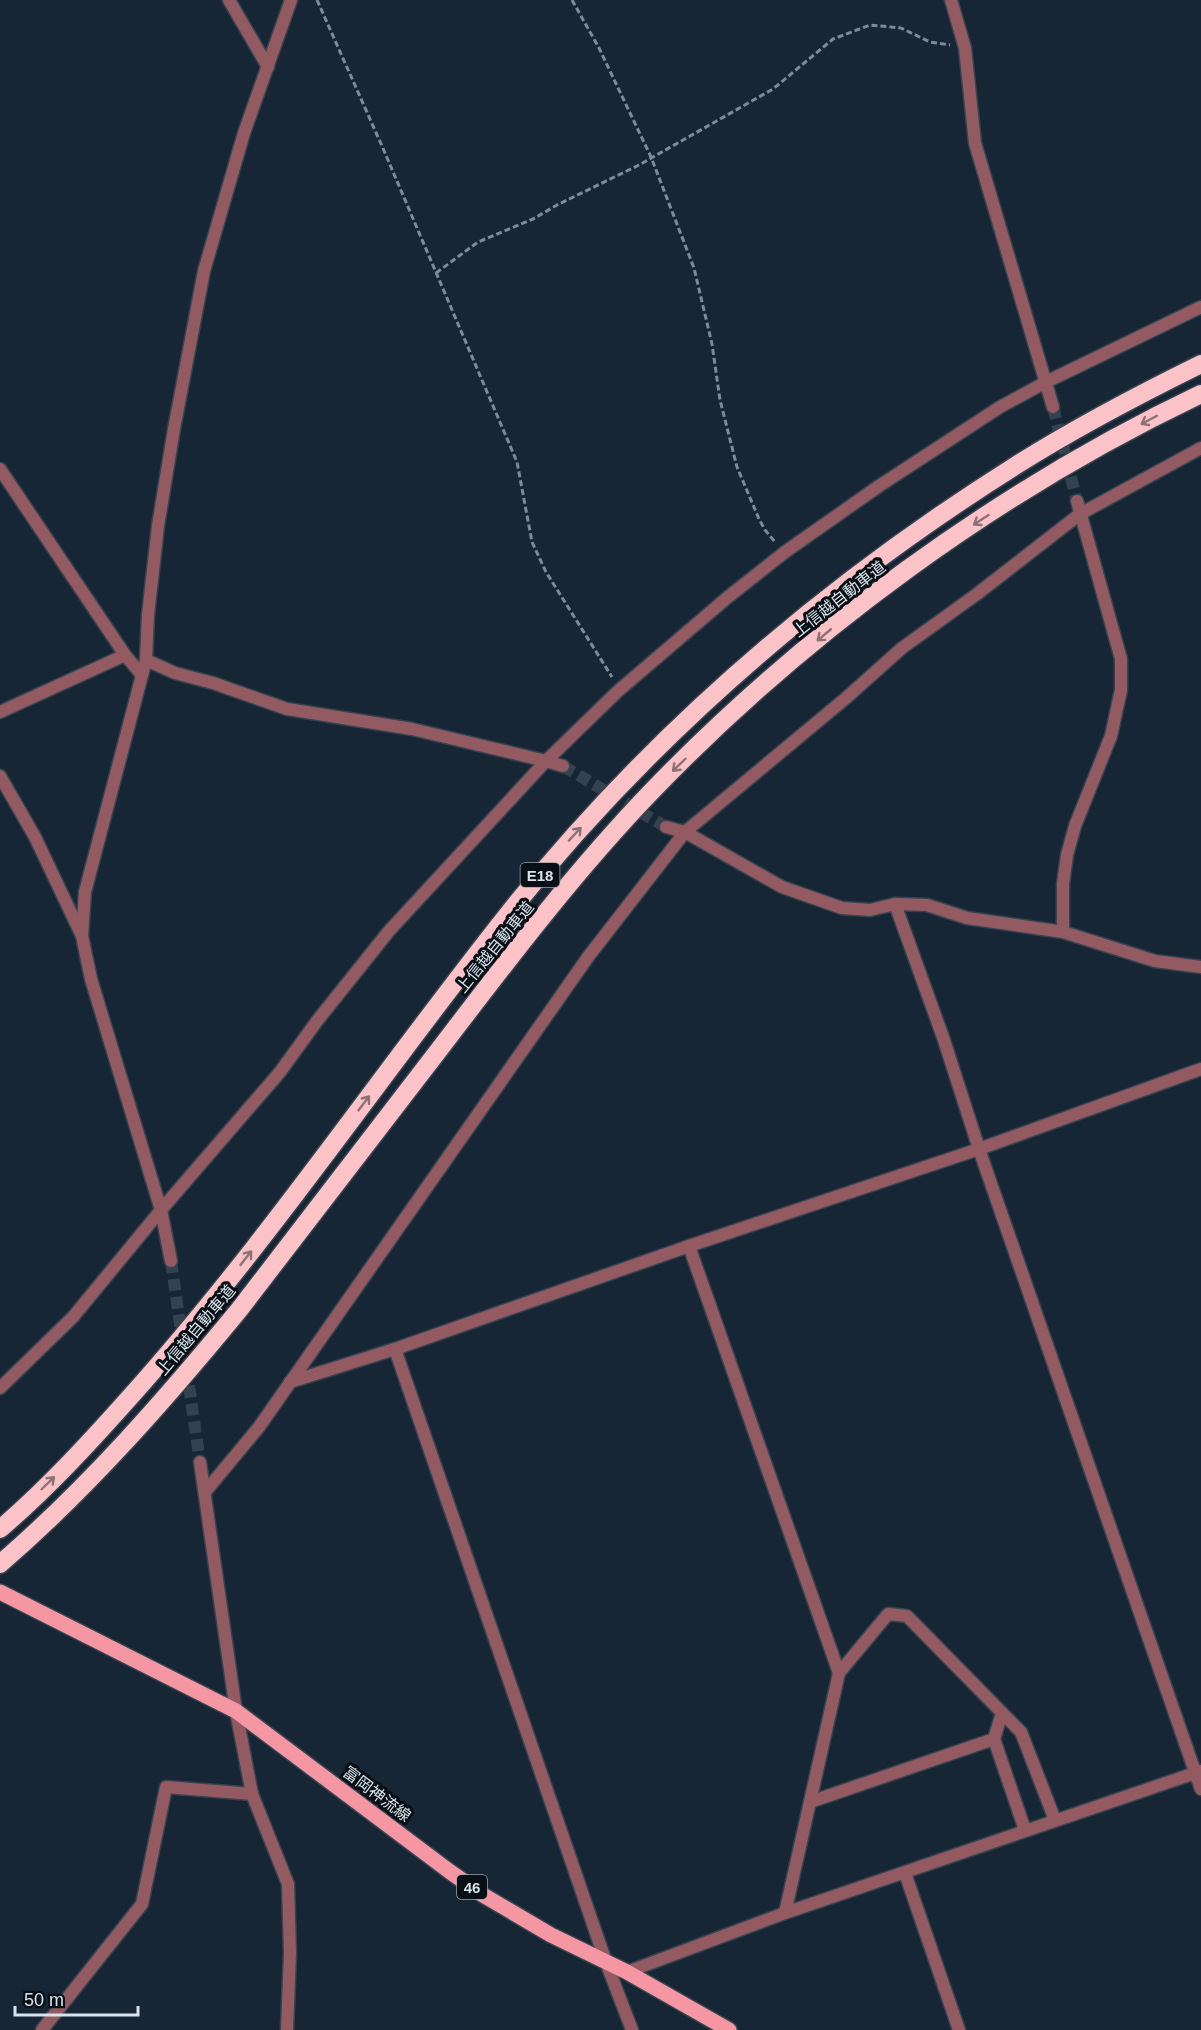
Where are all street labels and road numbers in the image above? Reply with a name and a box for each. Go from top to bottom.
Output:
street label: 上信越自動車道 [790,558,888,640]
road number: E18 [520,863,560,887]
street label: 上信越自動車道 [453,898,537,996]
street label: 上信越自動車道 [153,1282,239,1378]
street label: 富岡神流線 [340,1763,414,1825]
road number: 46 [457,1875,487,1899]

